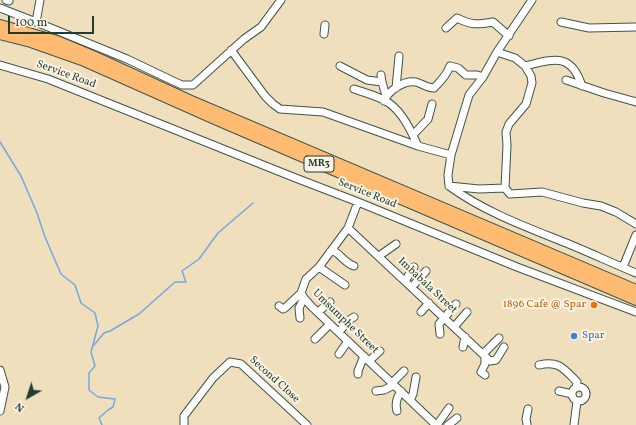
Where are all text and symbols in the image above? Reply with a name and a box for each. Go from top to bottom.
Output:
scale bar [10,8,96,34]
text: 100 m [15,15,47,31]
street label: Service Road [35,58,97,92]
road number: MR3 [304,156,334,172]
street label: Service Road [336,176,398,212]
street label: Imbabala Street [395,255,459,317]
street label: Umsumphe Street [309,287,381,357]
place label: 1896 Cafe @ Spar [503,298,586,312]
marker: 1896 Cafe @ Spar [589,300,599,310]
place label: Spar [582,329,604,343]
marker: Spar [569,331,579,341]
street label: Second Close [246,354,302,406]
north arrow [8,377,48,417]
text: N [12,398,28,415]

